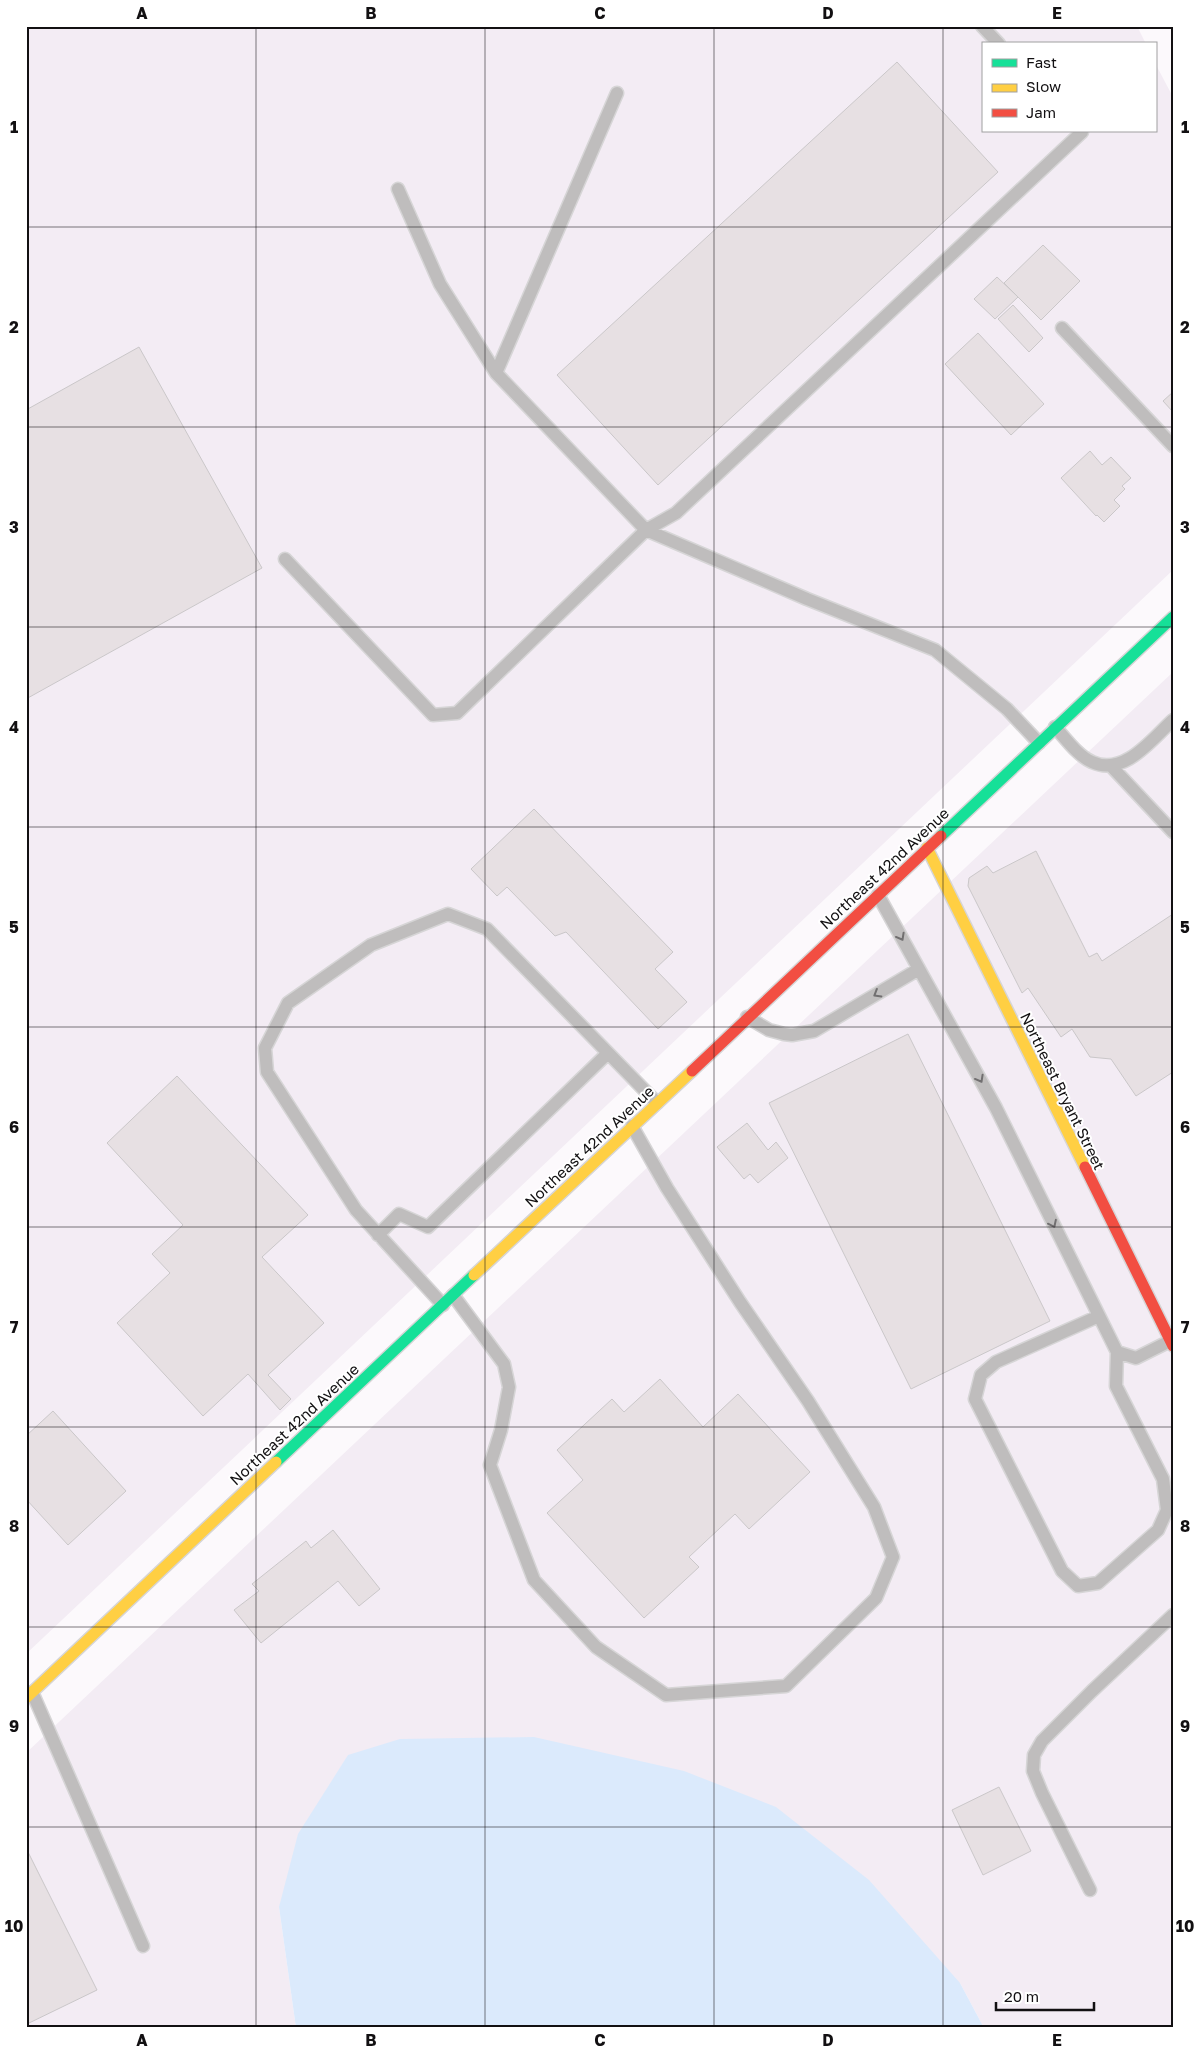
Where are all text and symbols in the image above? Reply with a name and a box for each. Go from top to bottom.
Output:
text: A [136,3,148,23]
text: B [365,3,377,23]
text: C [594,3,606,23]
text: D [822,3,834,23]
text: E [1052,3,1062,23]
legend [982,42,1156,132]
text: Fast [1026,53,1057,71]
text: Slow [1026,77,1061,95]
text: Jam [1026,103,1056,121]
text: 1 [10,117,18,137]
text: 1 [1181,117,1189,137]
text: 2 [9,317,19,337]
text: 2 [1180,317,1190,337]
text: 3 [9,517,19,537]
text: 3 [1180,517,1190,537]
text: 4 [9,717,19,737]
text: 4 [1180,717,1190,737]
street label: Northeast 42nd Avenue [816,803,952,932]
text: 5 [9,917,19,937]
text: 5 [1180,917,1190,937]
one-way arrow [895,932,905,941]
one-way arrow [874,987,883,997]
street label: Northeast Bryant Street [1017,1009,1109,1173]
one-way arrow [974,1074,984,1083]
street label: Northeast 42nd Avenue [521,1081,657,1210]
text: 6 [9,1117,19,1137]
text: 6 [1180,1117,1190,1137]
one-way arrow [1047,1219,1058,1228]
text: 7 [10,1317,19,1337]
text: 7 [1181,1317,1190,1337]
street label: Northeast 42nd Avenue [226,1359,362,1488]
text: 8 [9,1516,19,1536]
text: 8 [1180,1516,1190,1536]
text: 9 [9,1716,19,1736]
text: 9 [1180,1716,1190,1736]
text: 10 [5,1916,23,1936]
text: 10 [1176,1916,1194,1936]
scale bar [996,1979,1094,2011]
text: 20 m [1004,1987,1039,2005]
text: A [136,2030,148,2050]
text: B [365,2030,377,2050]
text: C [594,2030,606,2050]
text: D [822,2030,834,2050]
text: E [1052,2030,1062,2050]

